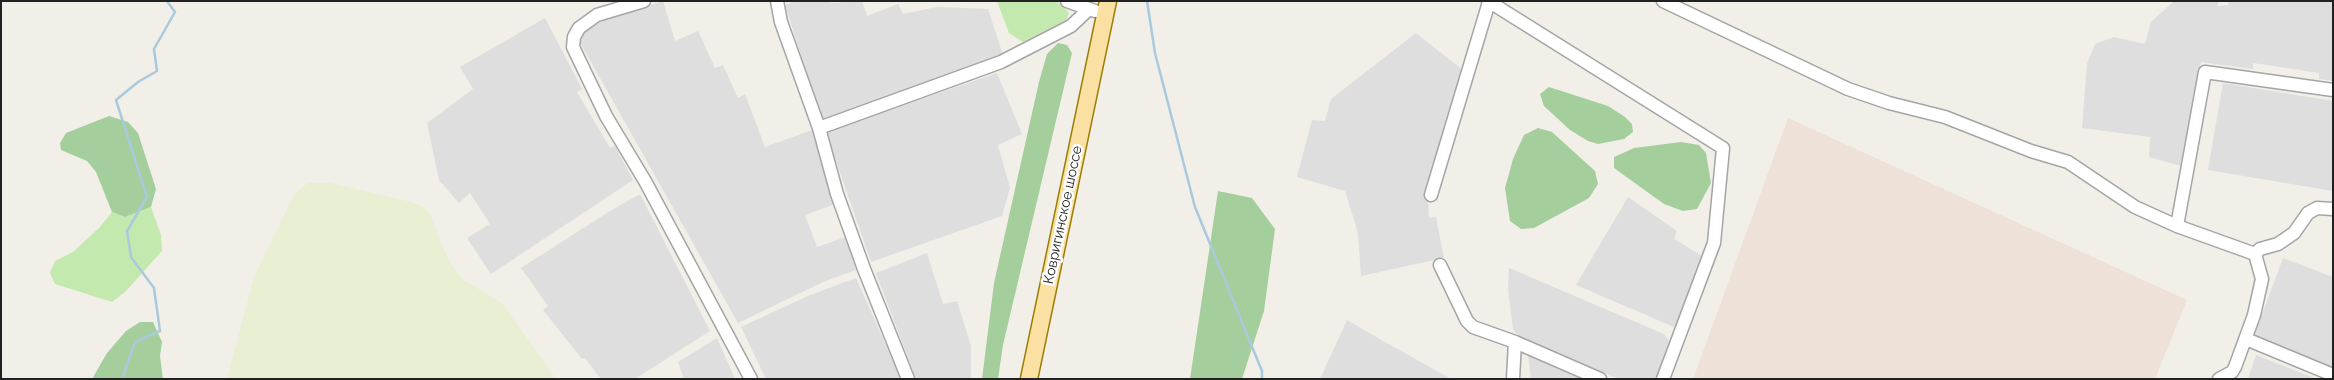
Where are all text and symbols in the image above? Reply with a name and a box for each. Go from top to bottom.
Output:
street label: Ковригинское шоссе [1040,144,1086,286]

